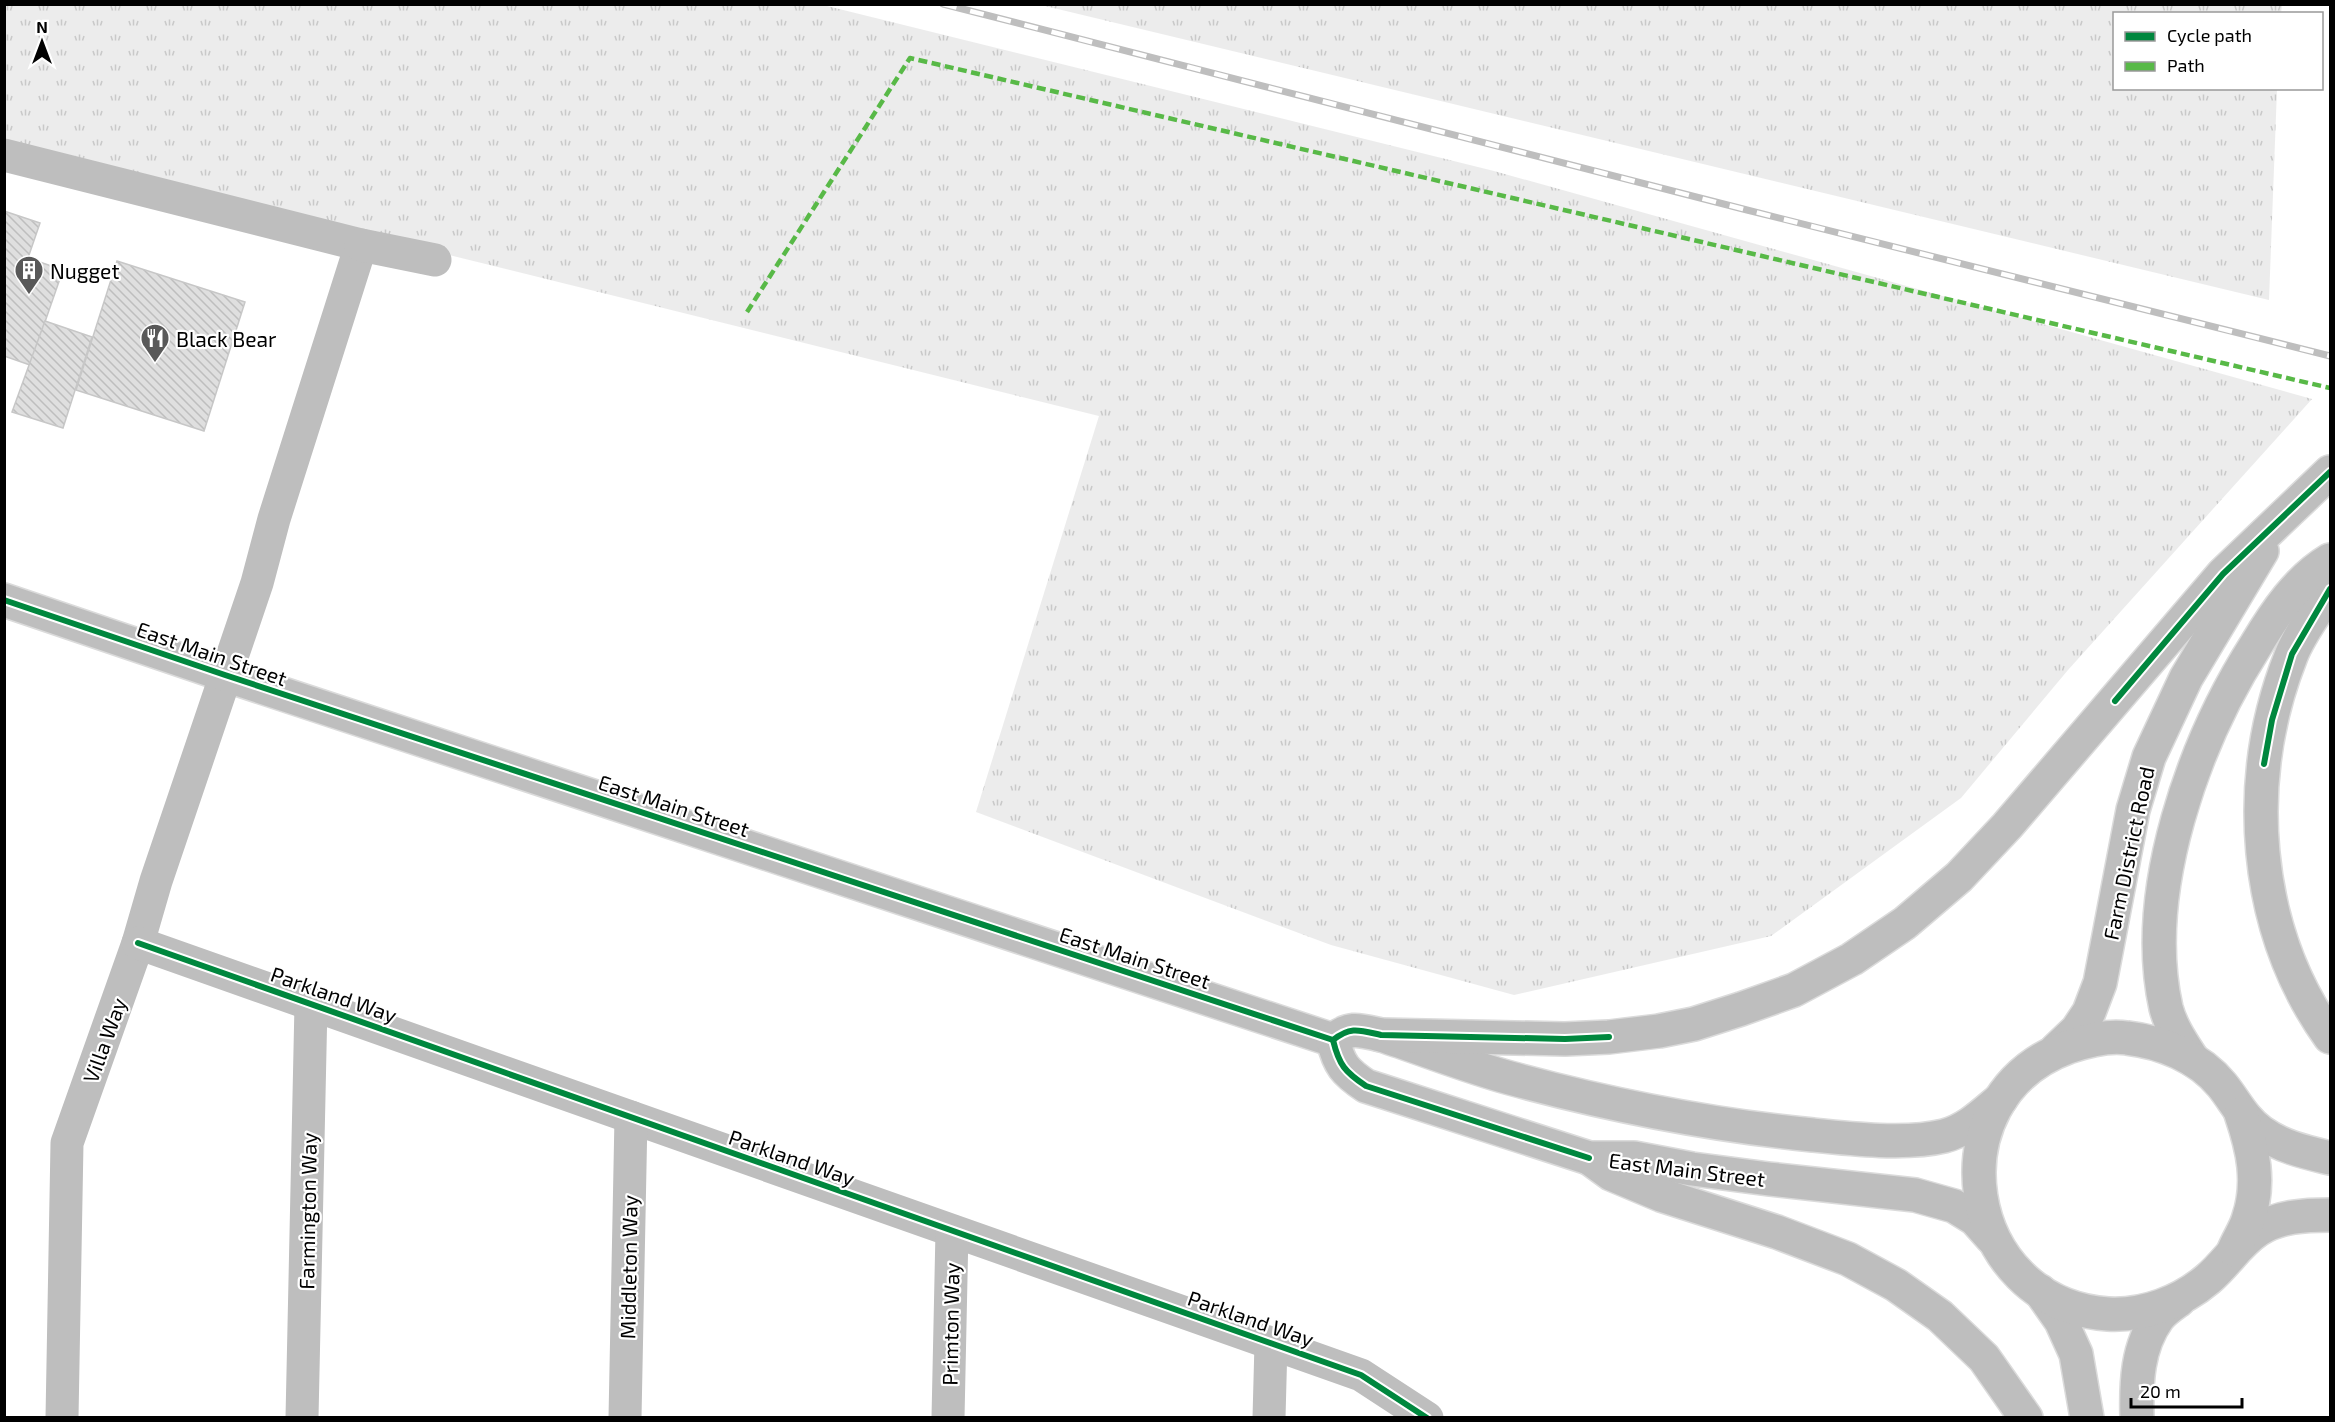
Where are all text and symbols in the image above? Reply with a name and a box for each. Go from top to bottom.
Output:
north arrow [12,12,72,72]
legend [2113,12,2323,90]
text: N [36,17,48,36]
text: Cycle path [2167,24,2252,46]
text: Path [2167,54,2205,76]
building icon: Nugget [13,254,45,296]
place label: Nugget [50,258,119,283]
restaurant icon: Black Bear [139,322,171,364]
place label: Black Bear [176,326,277,351]
street label: East Main Street [134,616,290,690]
street label: Farm District Road [2097,764,2159,942]
street label: East Main Street [595,769,753,841]
street label: East Main Street [1056,921,1214,993]
street label: Parkland Way [268,961,400,1027]
street label: Villa Way [77,994,131,1086]
street label: Parkland Way [726,1124,858,1190]
street label: Farmington Way [293,1132,321,1290]
street label: East Main Street [1608,1147,1766,1191]
street label: Middleton Way [614,1195,642,1339]
street label: Primton Way [936,1262,964,1386]
street label: Parkland Way [1185,1285,1317,1351]
scale bar [2131,1371,2242,1409]
text: 20 m [2140,1380,2181,1402]

